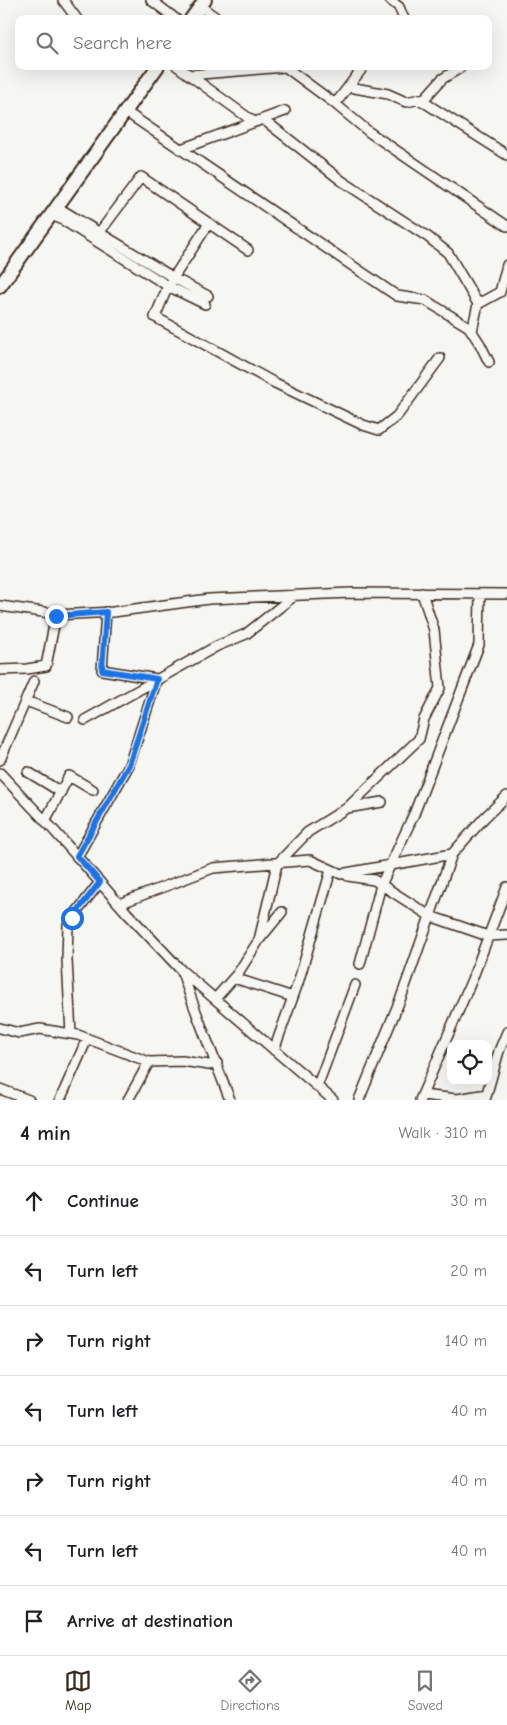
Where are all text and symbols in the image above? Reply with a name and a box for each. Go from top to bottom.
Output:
search box [15,15,492,70]
icon: search [33,29,61,57]
text: Search here [73,32,172,54]
route end [45,605,68,628]
route start [61,907,84,930]
map controls [447,1040,492,1085]
button: locate [447,1040,492,1085]
text: 4 min [20,1121,71,1145]
text: Walk · 310 m [398,1124,487,1142]
icon: ahead [20,1187,48,1215]
text: Continue [67,1190,139,1212]
text: 30 m [451,1192,487,1210]
icon: left [20,1257,48,1285]
text: Turn left [67,1260,138,1282]
text: 20 m [450,1262,487,1280]
icon: right [20,1327,48,1355]
text: Turn right [67,1330,151,1352]
text: 140 m [445,1332,487,1350]
icon: left [20,1397,48,1425]
text: Turn left [67,1400,138,1422]
text: 40 m [451,1402,487,1420]
icon: right [20,1467,48,1495]
text: Turn right [67,1470,151,1492]
text: 40 m [451,1472,487,1490]
icon: left [20,1537,48,1565]
text: Turn left [67,1540,138,1562]
text: 40 m [451,1542,487,1560]
icon: arrive [20,1607,48,1635]
text: Arrive at destination [67,1610,233,1632]
tab: Map [64,1667,92,1714]
tab: Directions [220,1667,280,1714]
tab: Saved [408,1667,443,1714]

